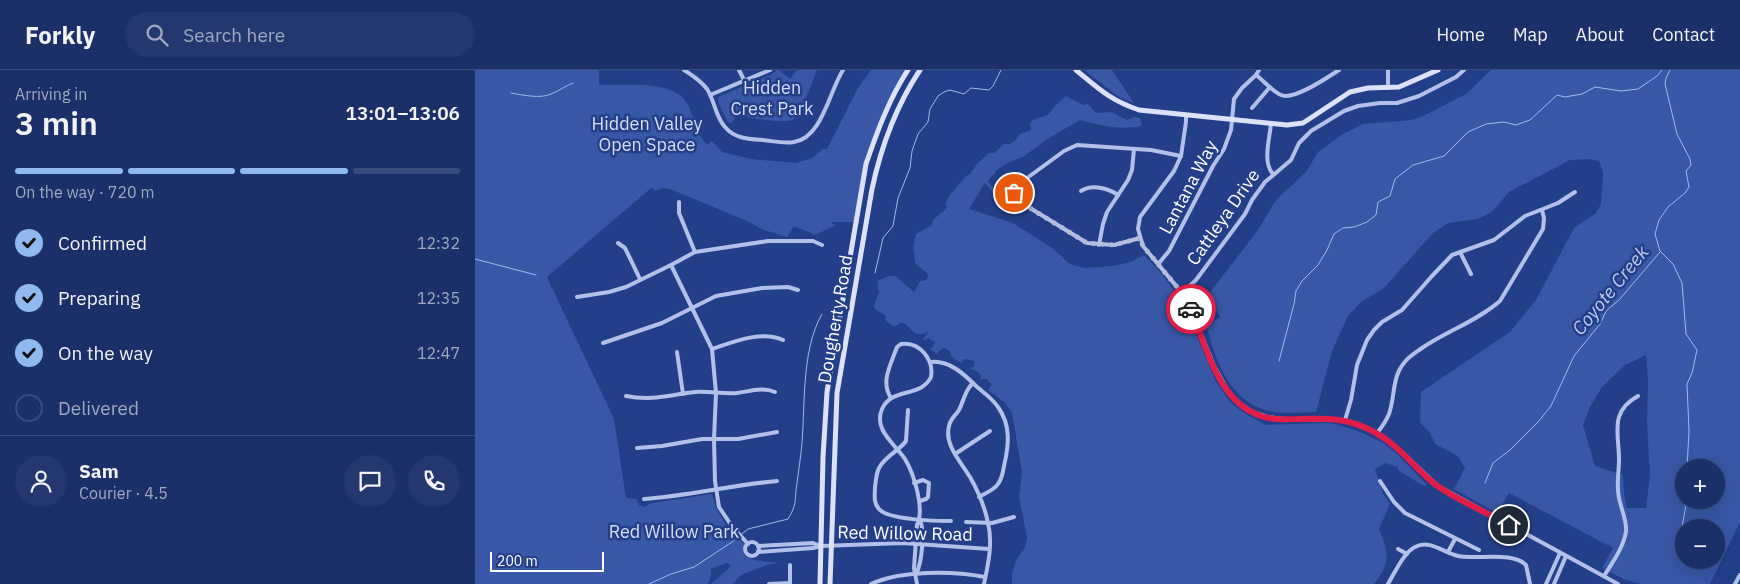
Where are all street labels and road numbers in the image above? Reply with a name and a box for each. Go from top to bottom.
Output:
street label: Lantana Way [1154,136,1222,238]
street label: Cattleya Drive [1181,164,1265,270]
street label: Dougherty Road [812,253,858,385]
street label: Red Willow Road [837,520,973,546]

